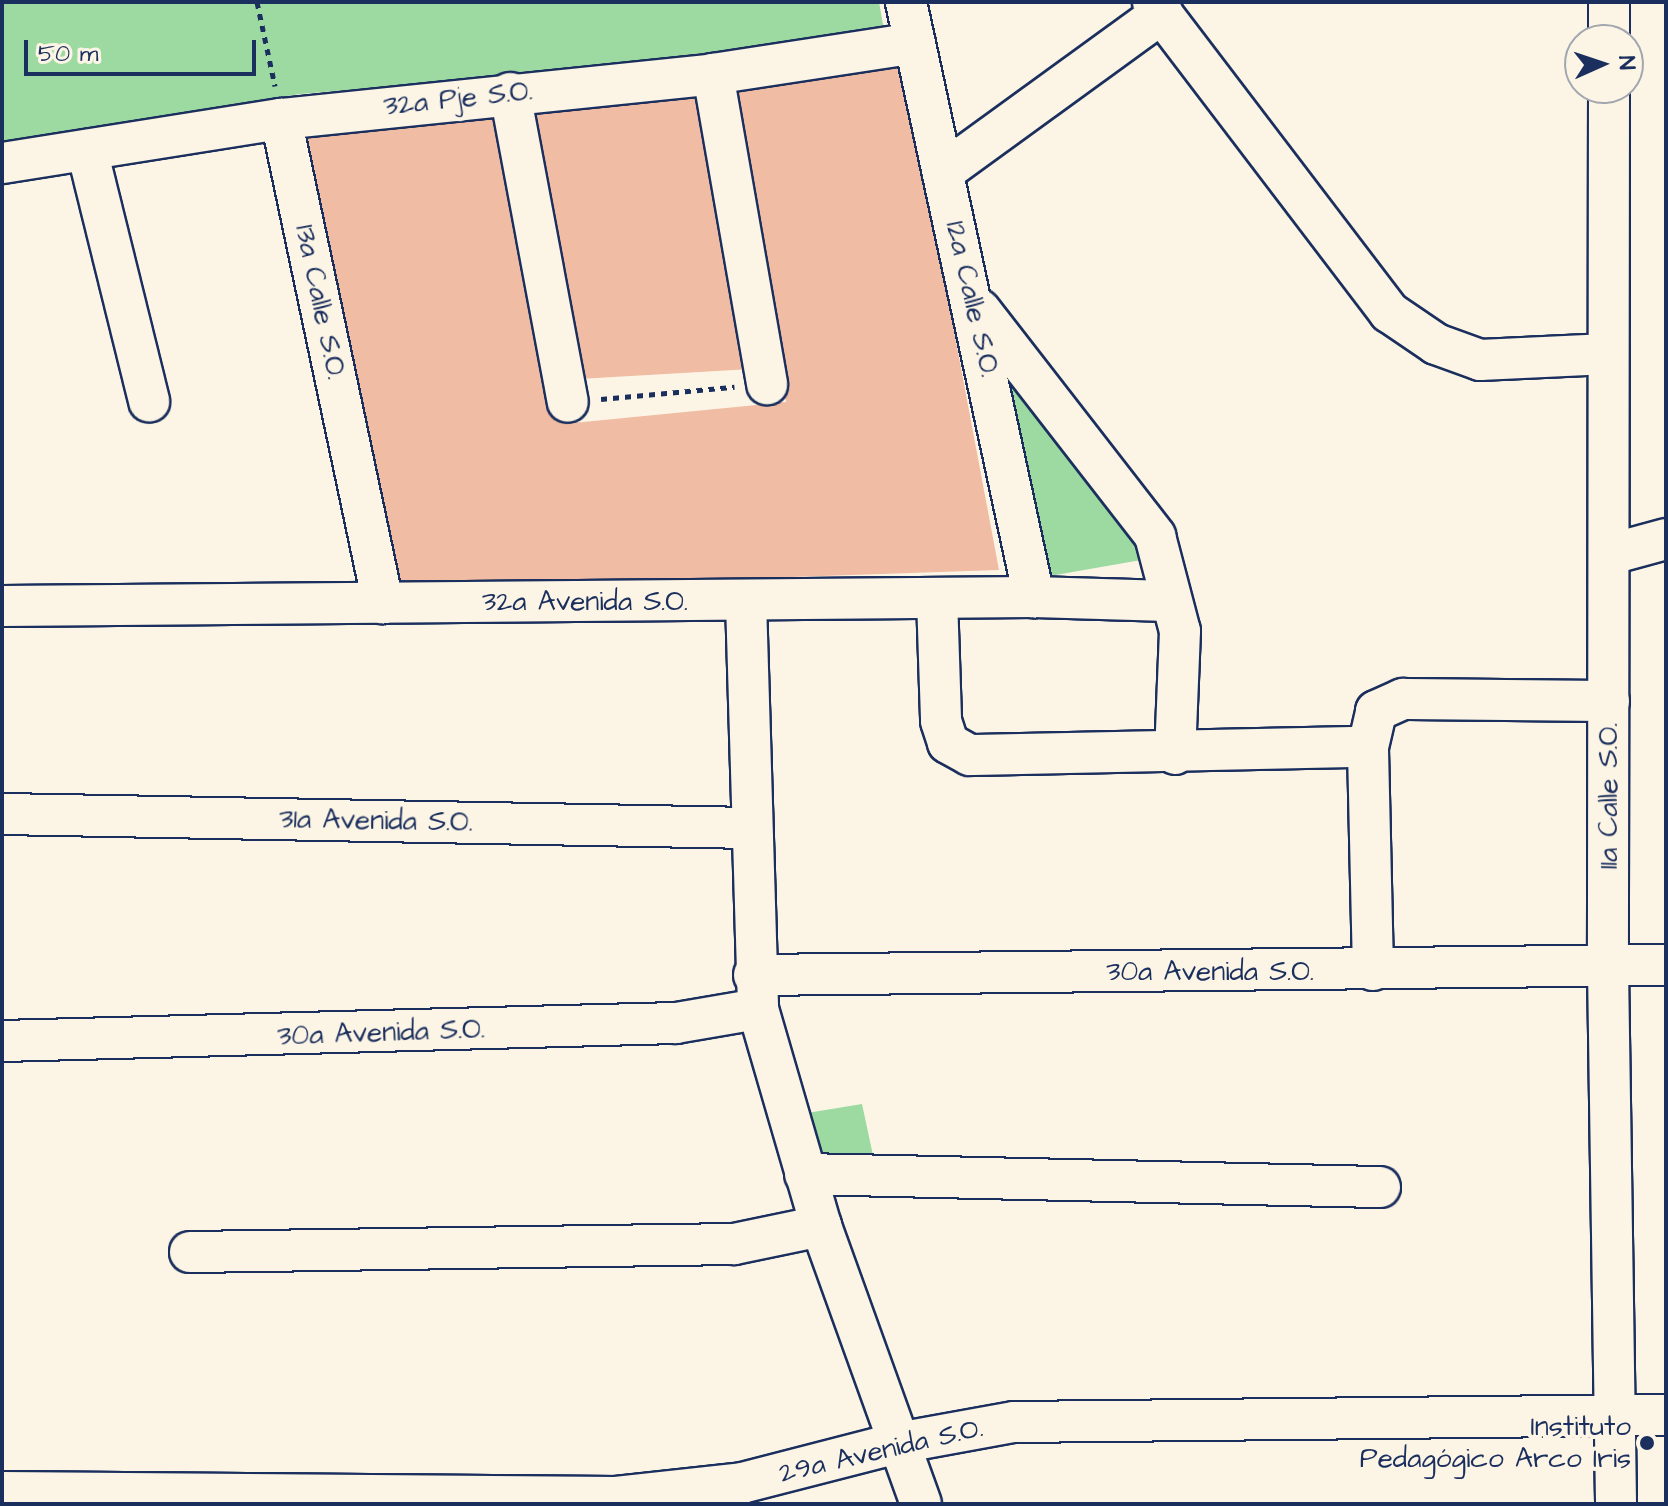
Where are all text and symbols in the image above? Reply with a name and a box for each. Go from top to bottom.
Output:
scale bar [28,24,260,74]
north arrow [1564,24,1644,104]
text: 50 m [38,37,98,71]
text: N [1611,55,1642,71]
street label: 32a Pje S.O. [382,74,534,124]
street label: 12a Calle S.O. [938,218,1006,380]
street label: 13a Calle S.O. [287,222,353,382]
street label: 32a Avenida S.O. [482,585,688,619]
street label: 11a Calle S.O. [1592,723,1626,869]
street label: 31a Avenida S.O. [279,803,473,839]
street label: 30a Avenida S.O. [1106,955,1314,989]
street label: 30a Avenida S.O. [277,1013,485,1053]
place label: Instituto Pedagógico Arco Iris [1360,1410,1631,1476]
street label: 29a Avenida S.O. [776,1411,986,1491]
marker: Instituto Pedagógico Arco Iris [1638,1434,1656,1452]

